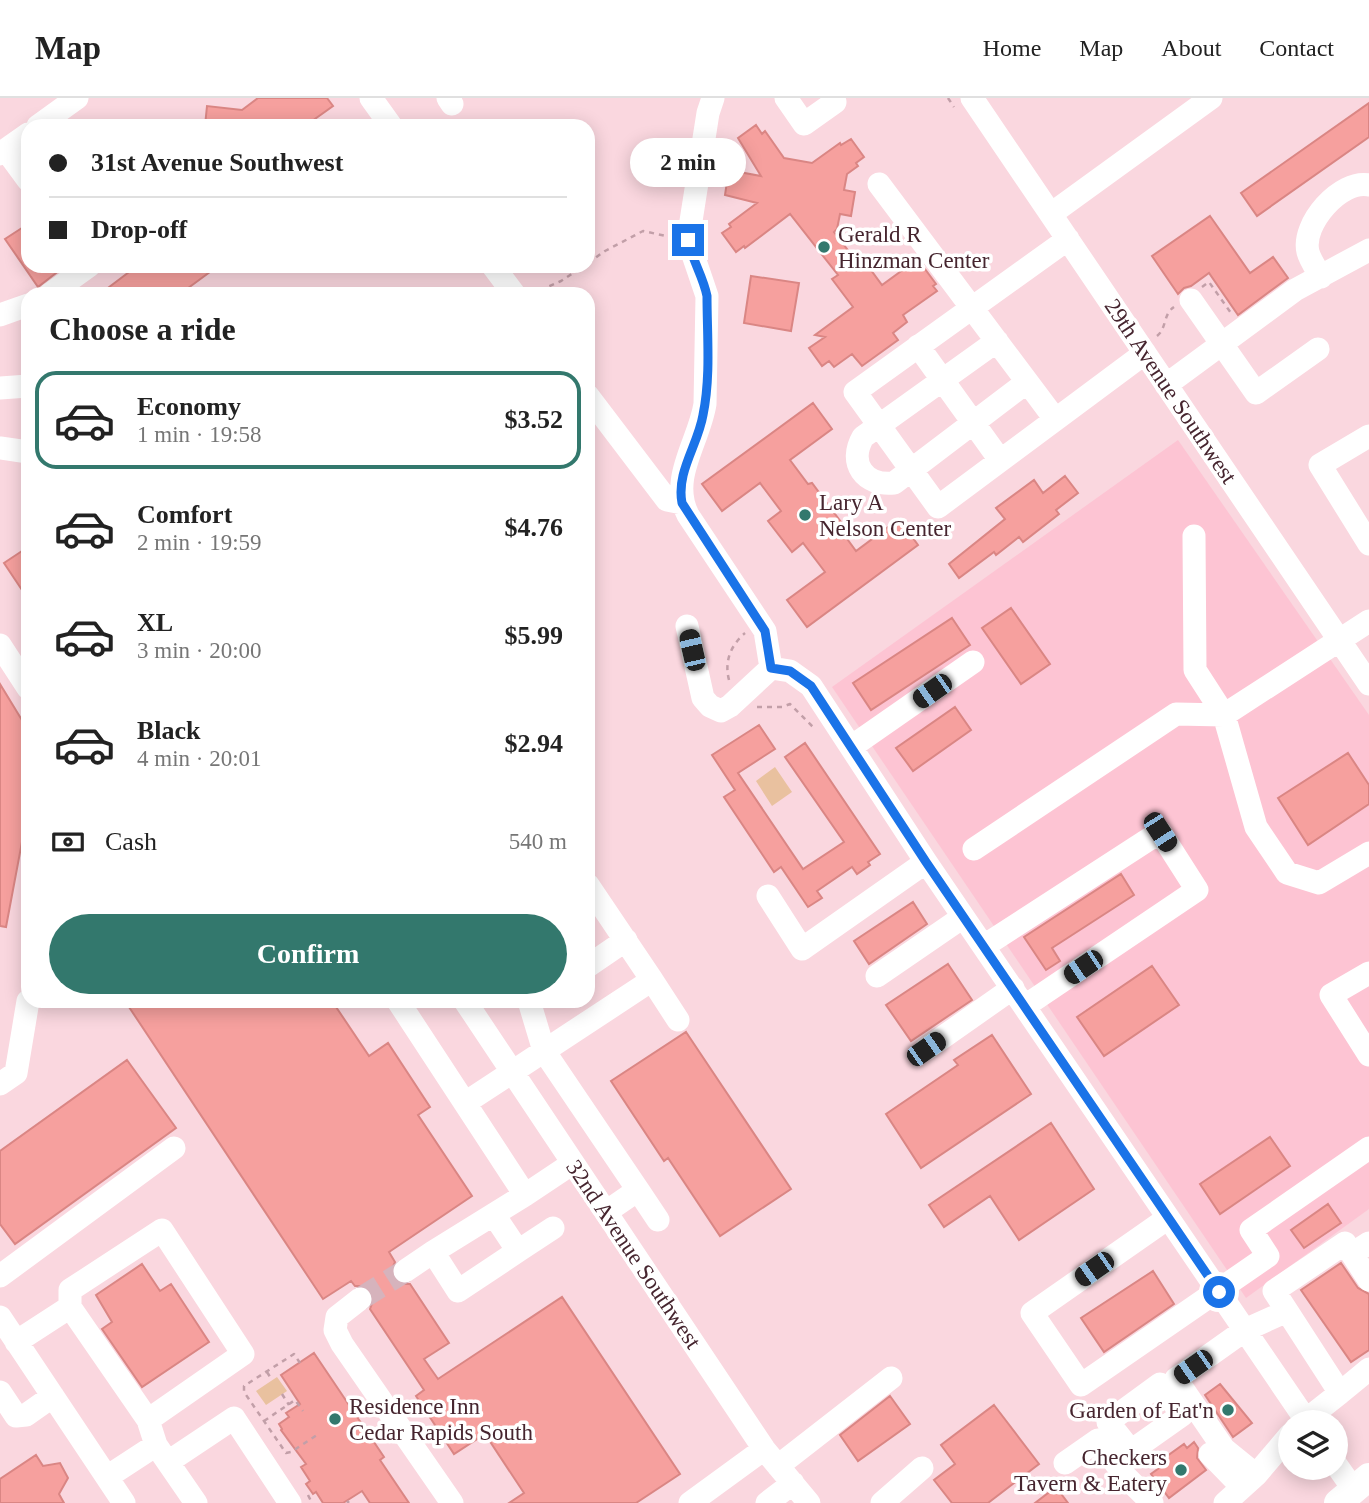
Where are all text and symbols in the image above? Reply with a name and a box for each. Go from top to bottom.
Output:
text: Map [35,30,101,66]
text: Home [983,35,1041,61]
text: Map [1079,35,1123,61]
text: About [1161,35,1221,61]
text: Contact [1259,35,1334,61]
callout: 2 min [630,138,746,188]
text: 31st Avenue Southwest [91,148,343,177]
text: 2 min [660,150,716,175]
text: Drop-off [91,215,187,244]
place label: Gerald R Hinzman Center [838,222,990,273]
route end [672,224,704,256]
marker: Gerald R Hinzman Center [816,239,832,255]
street label: 29th Avenue Southwest [1100,294,1242,489]
text: Choose a ride [49,311,236,347]
icon: car [53,389,116,452]
text: Economy [137,392,241,421]
text: $3.52 [505,405,563,434]
text: 1 min · 19:58 [137,422,262,447]
place label: Lary A Nelson Center [819,490,952,541]
icon: car [53,497,116,560]
text: Comfort [137,500,232,529]
marker: Lary A Nelson Center [797,507,813,523]
text: $4.76 [505,513,563,542]
text: 2 min · 19:59 [137,530,262,555]
icon: car [53,605,116,668]
text: XL [137,608,173,637]
text: $5.99 [505,621,563,650]
car [678,627,707,673]
text: 3 min · 20:00 [137,638,262,663]
car [909,670,956,712]
icon: car [53,713,116,776]
text: Black [137,716,201,745]
text: $2.94 [505,729,563,758]
text: 4 min · 20:01 [137,746,262,771]
car [1140,809,1181,855]
icon: cash [49,823,87,861]
text: Cash [105,827,157,856]
text: 540 m [509,829,567,854]
button: Confirm [49,914,567,994]
car [1060,947,1107,987]
car [903,1028,950,1070]
street label: 32nd Avenue Southwest [561,1155,706,1354]
car [1071,1248,1118,1290]
route start [1203,1276,1235,1308]
car [1170,1346,1217,1388]
place label: Residence Inn Cedar Rapids South [349,1394,533,1445]
place label: Garden of Eat'n [1069,1398,1214,1423]
marker: Garden of Eat'n [1220,1402,1236,1418]
map controls [1278,1410,1348,1480]
button: layers [1278,1410,1348,1480]
marker: Residence Inn Cedar Rapids South [327,1411,343,1427]
place label: Checkers Tavern & Eatery [1014,1445,1167,1496]
marker: Checkers Tavern & Eatery [1173,1462,1189,1478]

